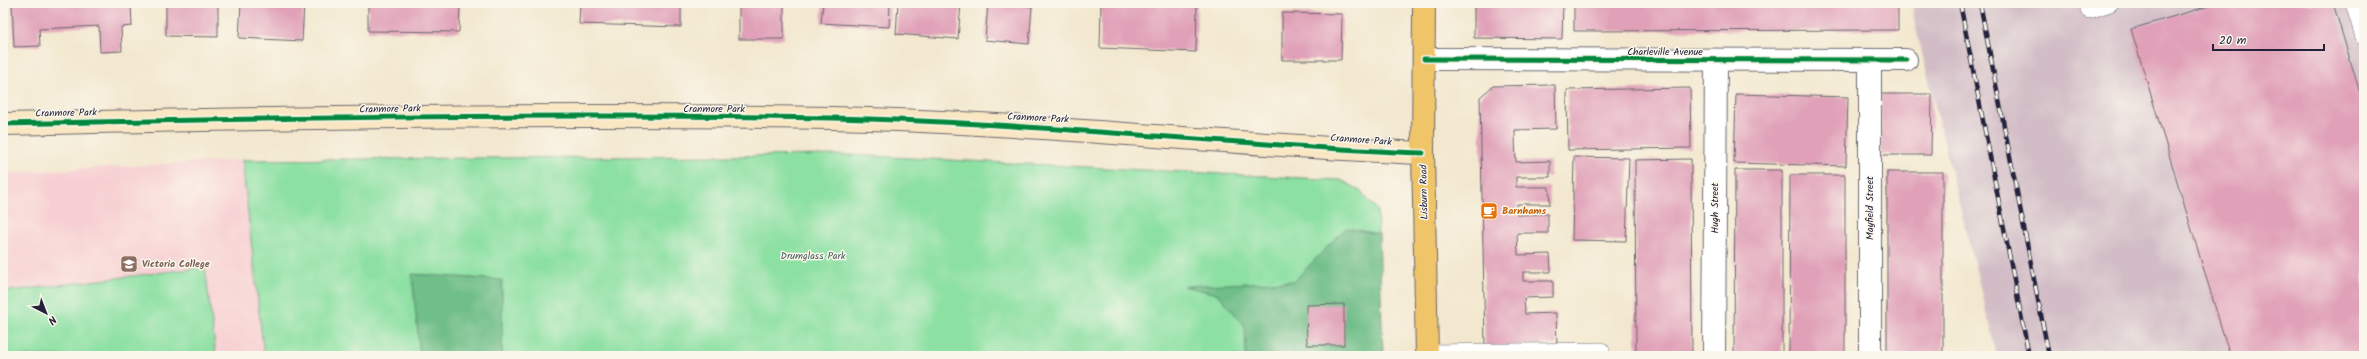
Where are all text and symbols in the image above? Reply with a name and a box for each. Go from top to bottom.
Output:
scale bar [2213,26,2324,52]
text: 20 m [2219,31,2247,50]
street label: Charleville Avenue [1627,44,1703,60]
street label: Cranmore Park [359,100,421,118]
street label: Cranmore Park [683,101,745,117]
street label: Cranmore Park [35,104,97,122]
street label: Cranmore Park [1007,108,1070,128]
street label: Cranmore Park [1330,130,1393,150]
street label: Lisburn Road [1416,163,1432,220]
street label: Mayfield Street [1862,176,1878,240]
street label: Hugh Street [1707,182,1723,234]
cafe icon: Barnhams [1479,201,1499,221]
place label: Barnhams [1502,203,1546,219]
park label: Drumglass Park [780,248,846,264]
school or university icon: Victoria College [119,254,139,274]
place label: Victoria College [142,256,210,272]
north arrow [26,293,66,333]
text: N [43,311,61,329]

